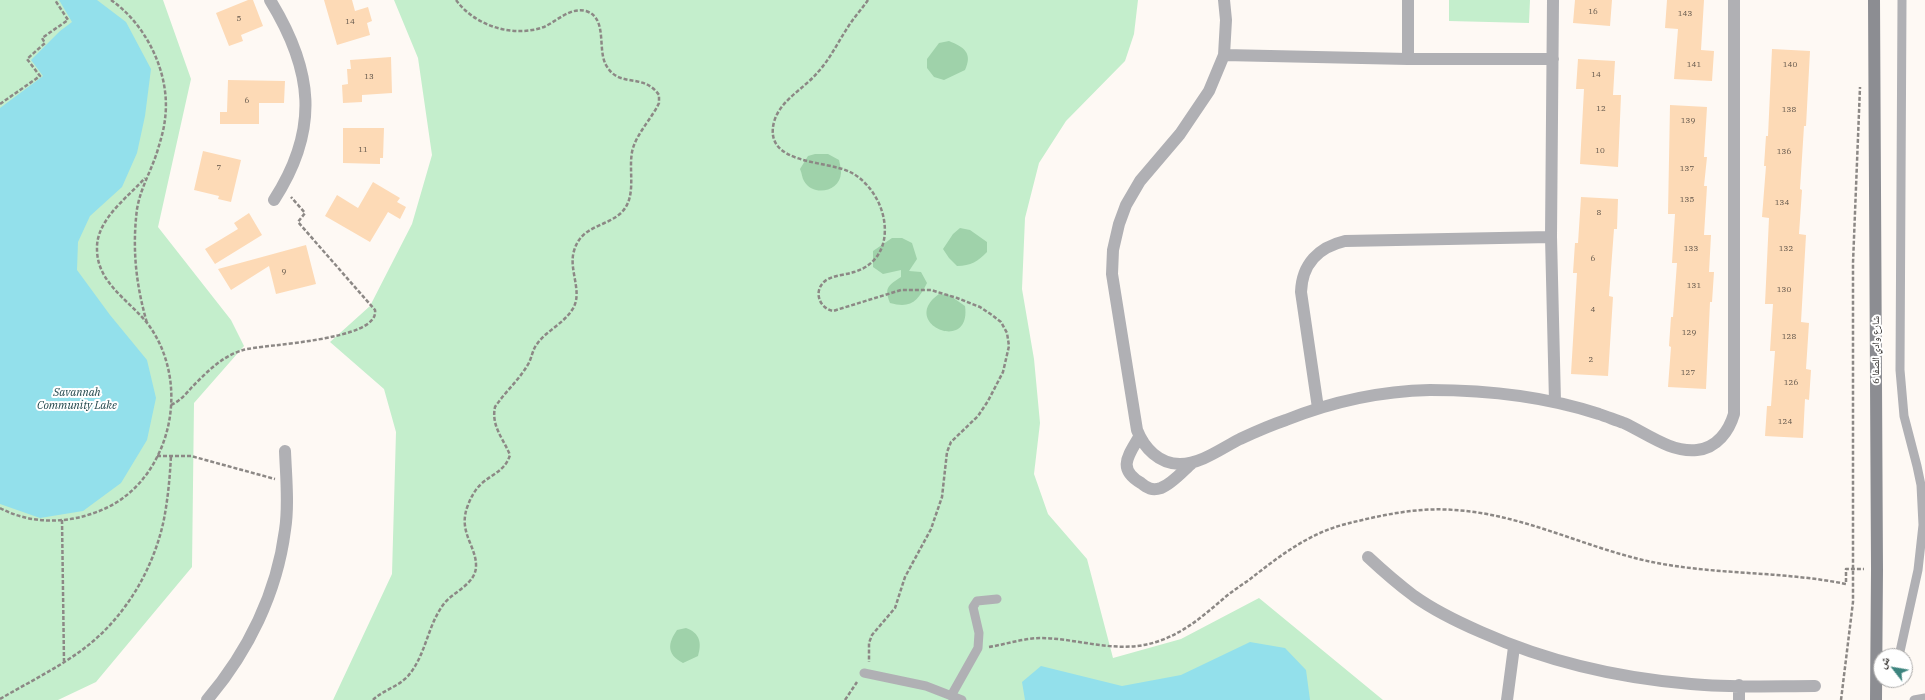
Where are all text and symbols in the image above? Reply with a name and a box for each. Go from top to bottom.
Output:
house number: 16 [1588,7,1598,17]
house number: 143 [1678,9,1692,19]
house number: 5 [237,14,241,24]
house number: 14 [345,17,355,27]
house number: 141 [1687,60,1701,70]
house number: 140 [1783,60,1797,70]
house number: 14 [1591,70,1601,80]
house number: 13 [364,72,374,82]
house number: 6 [245,96,249,106]
house number: 12 [1596,104,1606,114]
house number: 138 [1782,105,1796,115]
house number: 139 [1681,116,1695,126]
house number: 11 [358,145,368,155]
house number: 10 [1595,146,1605,156]
house number: 136 [1777,147,1791,157]
house number: 7 [217,163,221,173]
house number: 137 [1680,164,1694,174]
house number: 135 [1680,195,1694,205]
house number: 134 [1775,198,1789,208]
house number: 8 [1597,208,1601,218]
house number: 133 [1684,244,1698,254]
house number: 132 [1779,244,1793,254]
house number: 6 [1591,254,1595,264]
house number: 9 [282,267,286,277]
house number: 131 [1687,281,1701,291]
house number: 130 [1777,285,1791,295]
house number: 4 [1591,305,1595,315]
street label: شارع وادي الصفا 6 [1870,316,1882,384]
house number: 129 [1682,328,1696,338]
house number: 128 [1782,332,1796,342]
house number: 2 [1589,355,1593,365]
house number: 127 [1681,368,1695,378]
house number: 126 [1784,378,1798,388]
water label: Savannah Community Lake [37,386,117,412]
house number: 124 [1778,417,1792,427]
north arrow [1873,648,1913,688]
text: ش [1875,654,1893,671]

